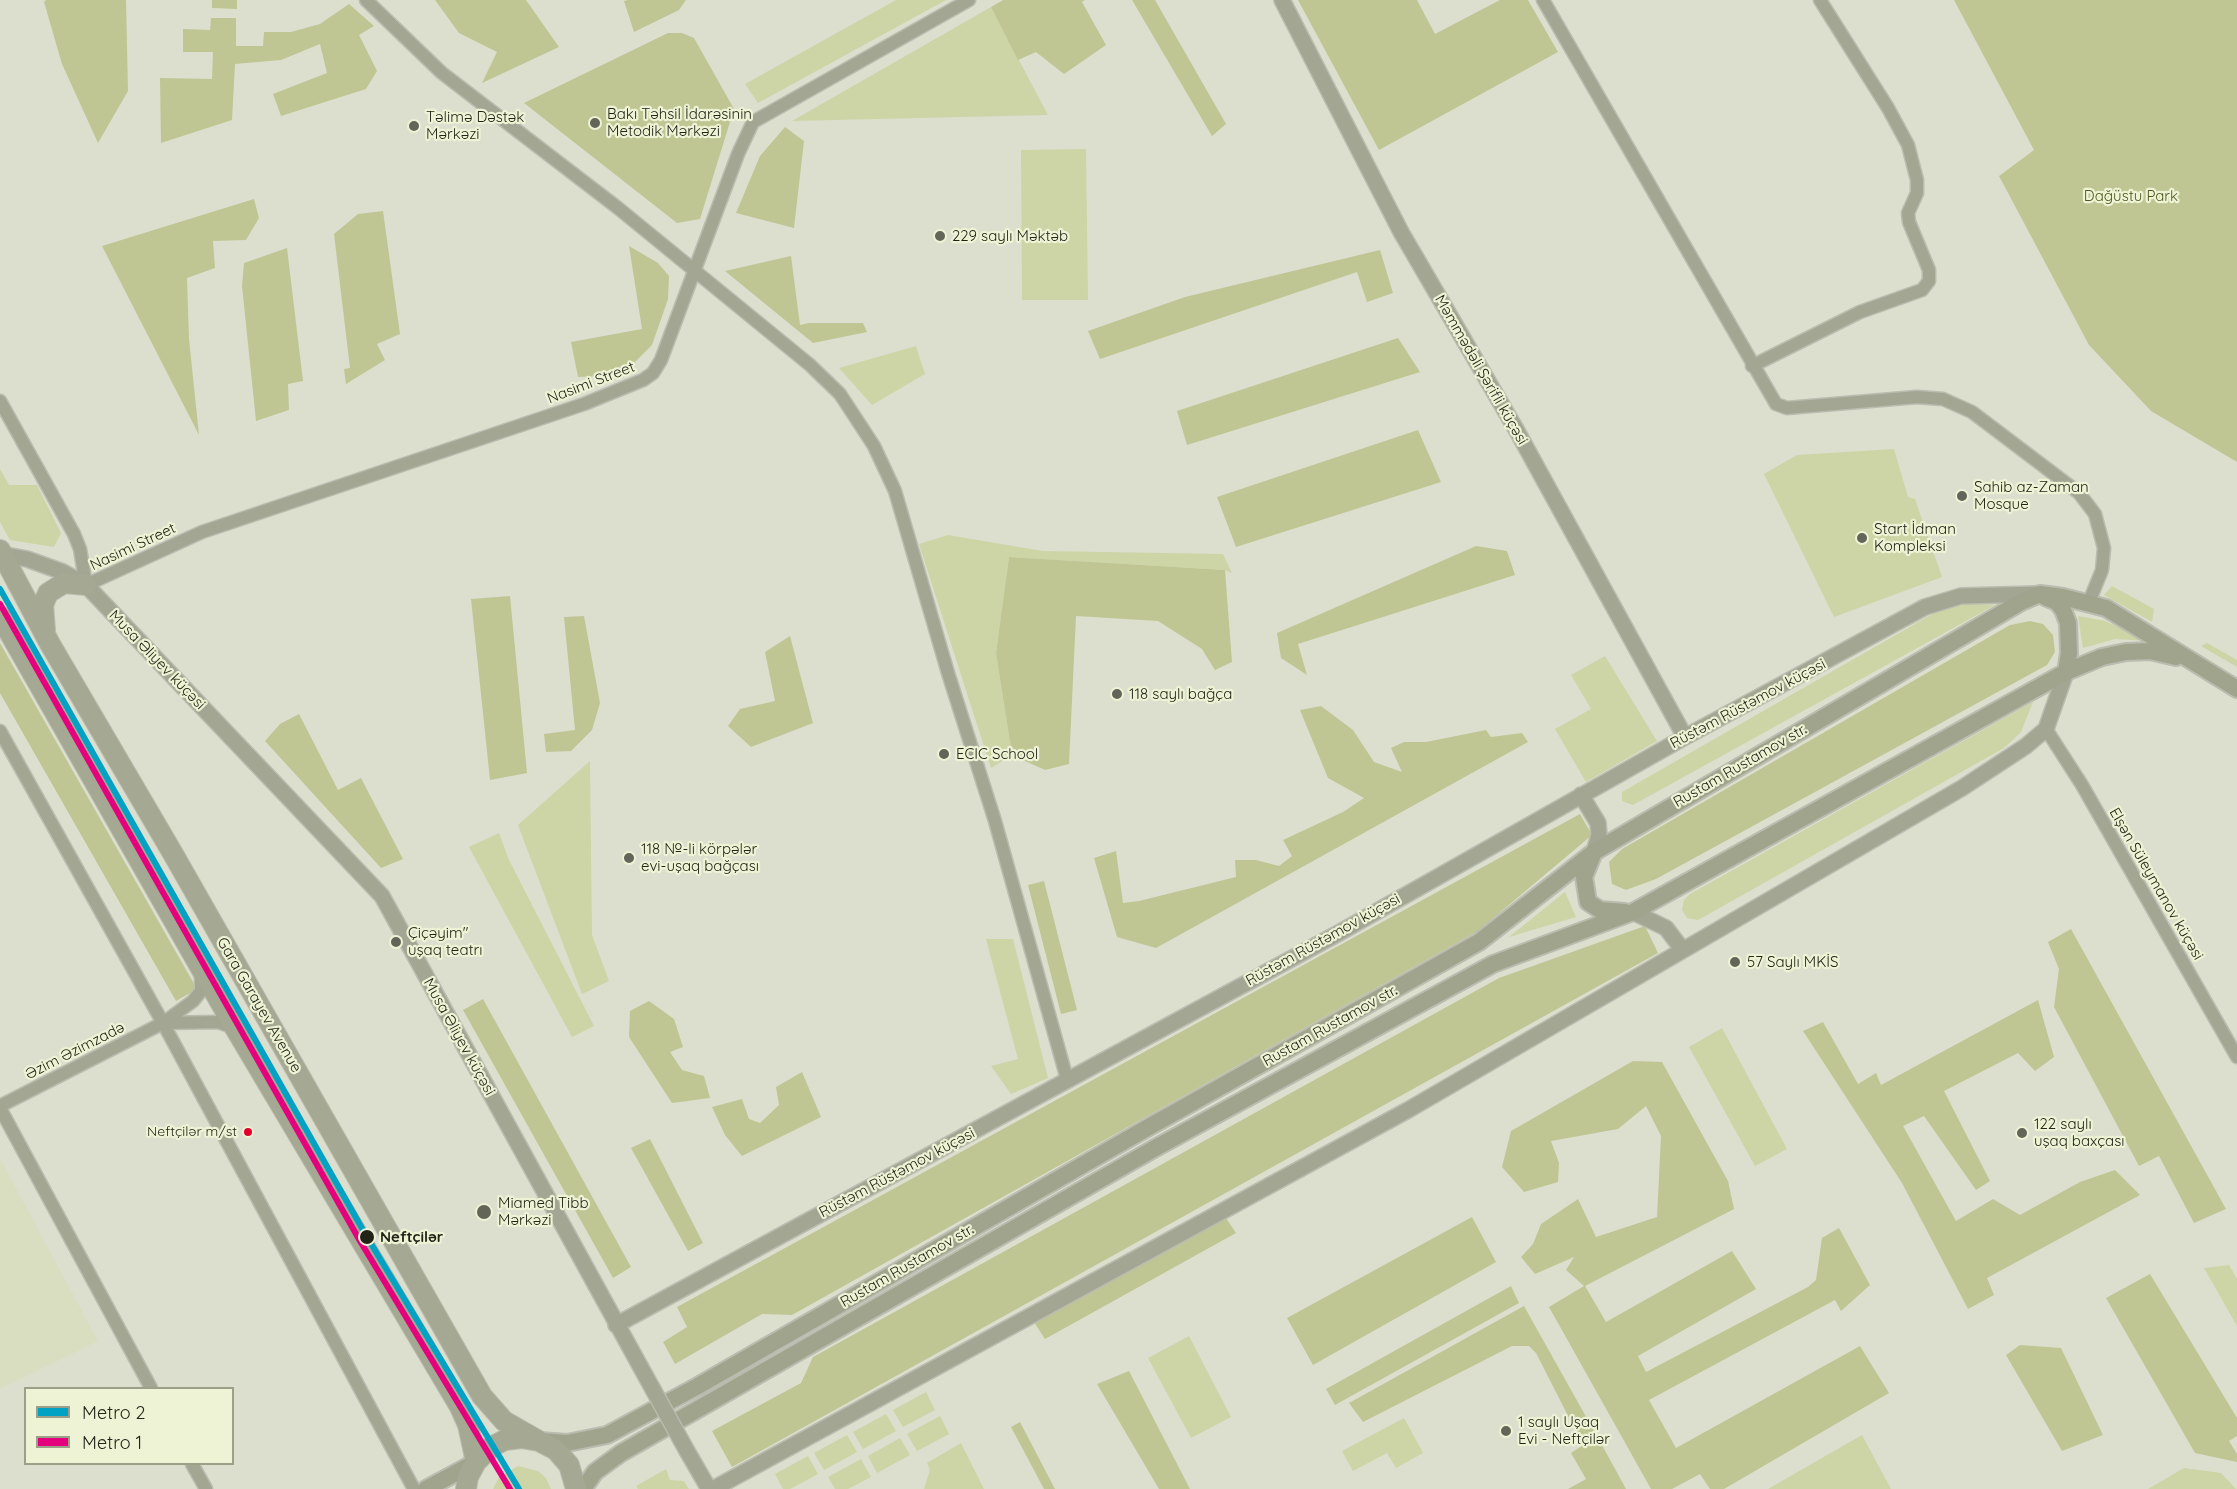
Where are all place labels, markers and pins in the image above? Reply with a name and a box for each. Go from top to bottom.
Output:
place label: Bakı Təhsil İdarəsinin Metodik Mərkəzi [607,105,752,140]
place label: Təlimə Dəstək Mərkəzi [426,108,524,143]
marker: Bakı Təhsil İdarəsinin Metodik Mərkəzi [588,116,602,130]
marker: Təlimə Dəstək Mərkəzi [407,119,421,133]
place label: 229 saylı Məktəb [952,227,1068,245]
marker: 229 saylı Məktəb [933,229,947,243]
place label: Sahib az-Zaman Mosque [1974,478,2089,513]
marker: Sahib az-Zaman Mosque [1955,489,1969,503]
place label: Start İdman Kompleksi [1874,520,1956,555]
marker: Start İdman Kompleksi [1855,531,1869,545]
place label: 118 saylı bağça [1129,685,1232,703]
marker: 118 saylı bağça [1110,687,1124,701]
place label: ECIC School [956,745,1038,763]
marker: ECIC School [937,747,951,761]
place label: 118 №-li körpələr evi-uşaq bağçası [641,840,759,875]
marker: 118 №-li körpələr evi-uşaq bağçası [622,851,636,865]
place label: Çiçəyim" uşaq teatrı [408,924,483,959]
marker: Çiçəyim" uşaq teatrı [389,935,403,949]
place label: 57 Saylı MKİS [1747,953,1838,971]
marker: 57 Saylı MKİS [1728,955,1742,969]
place label: 122 saylı uşaq baxçası [2034,1115,2124,1150]
place label: Neftçilər m/st [147,1124,237,1140]
marker: Neftçilər m/st [242,1126,254,1138]
marker: 122 saylı uşaq baxçası [2015,1126,2029,1140]
place label: Miamed Tibb Mərkəzi [498,1194,588,1229]
marker: Miamed Tibb Mərkəzi [475,1203,493,1221]
marker: Neftçilər [358,1228,376,1246]
place label: Neftçilər [380,1228,443,1246]
place label: 1 saylı Uşaq Evi - Neftçilər [1518,1413,1610,1448]
marker: 1 saylı Uşaq Evi - Neftçilər [1499,1424,1513,1438]

